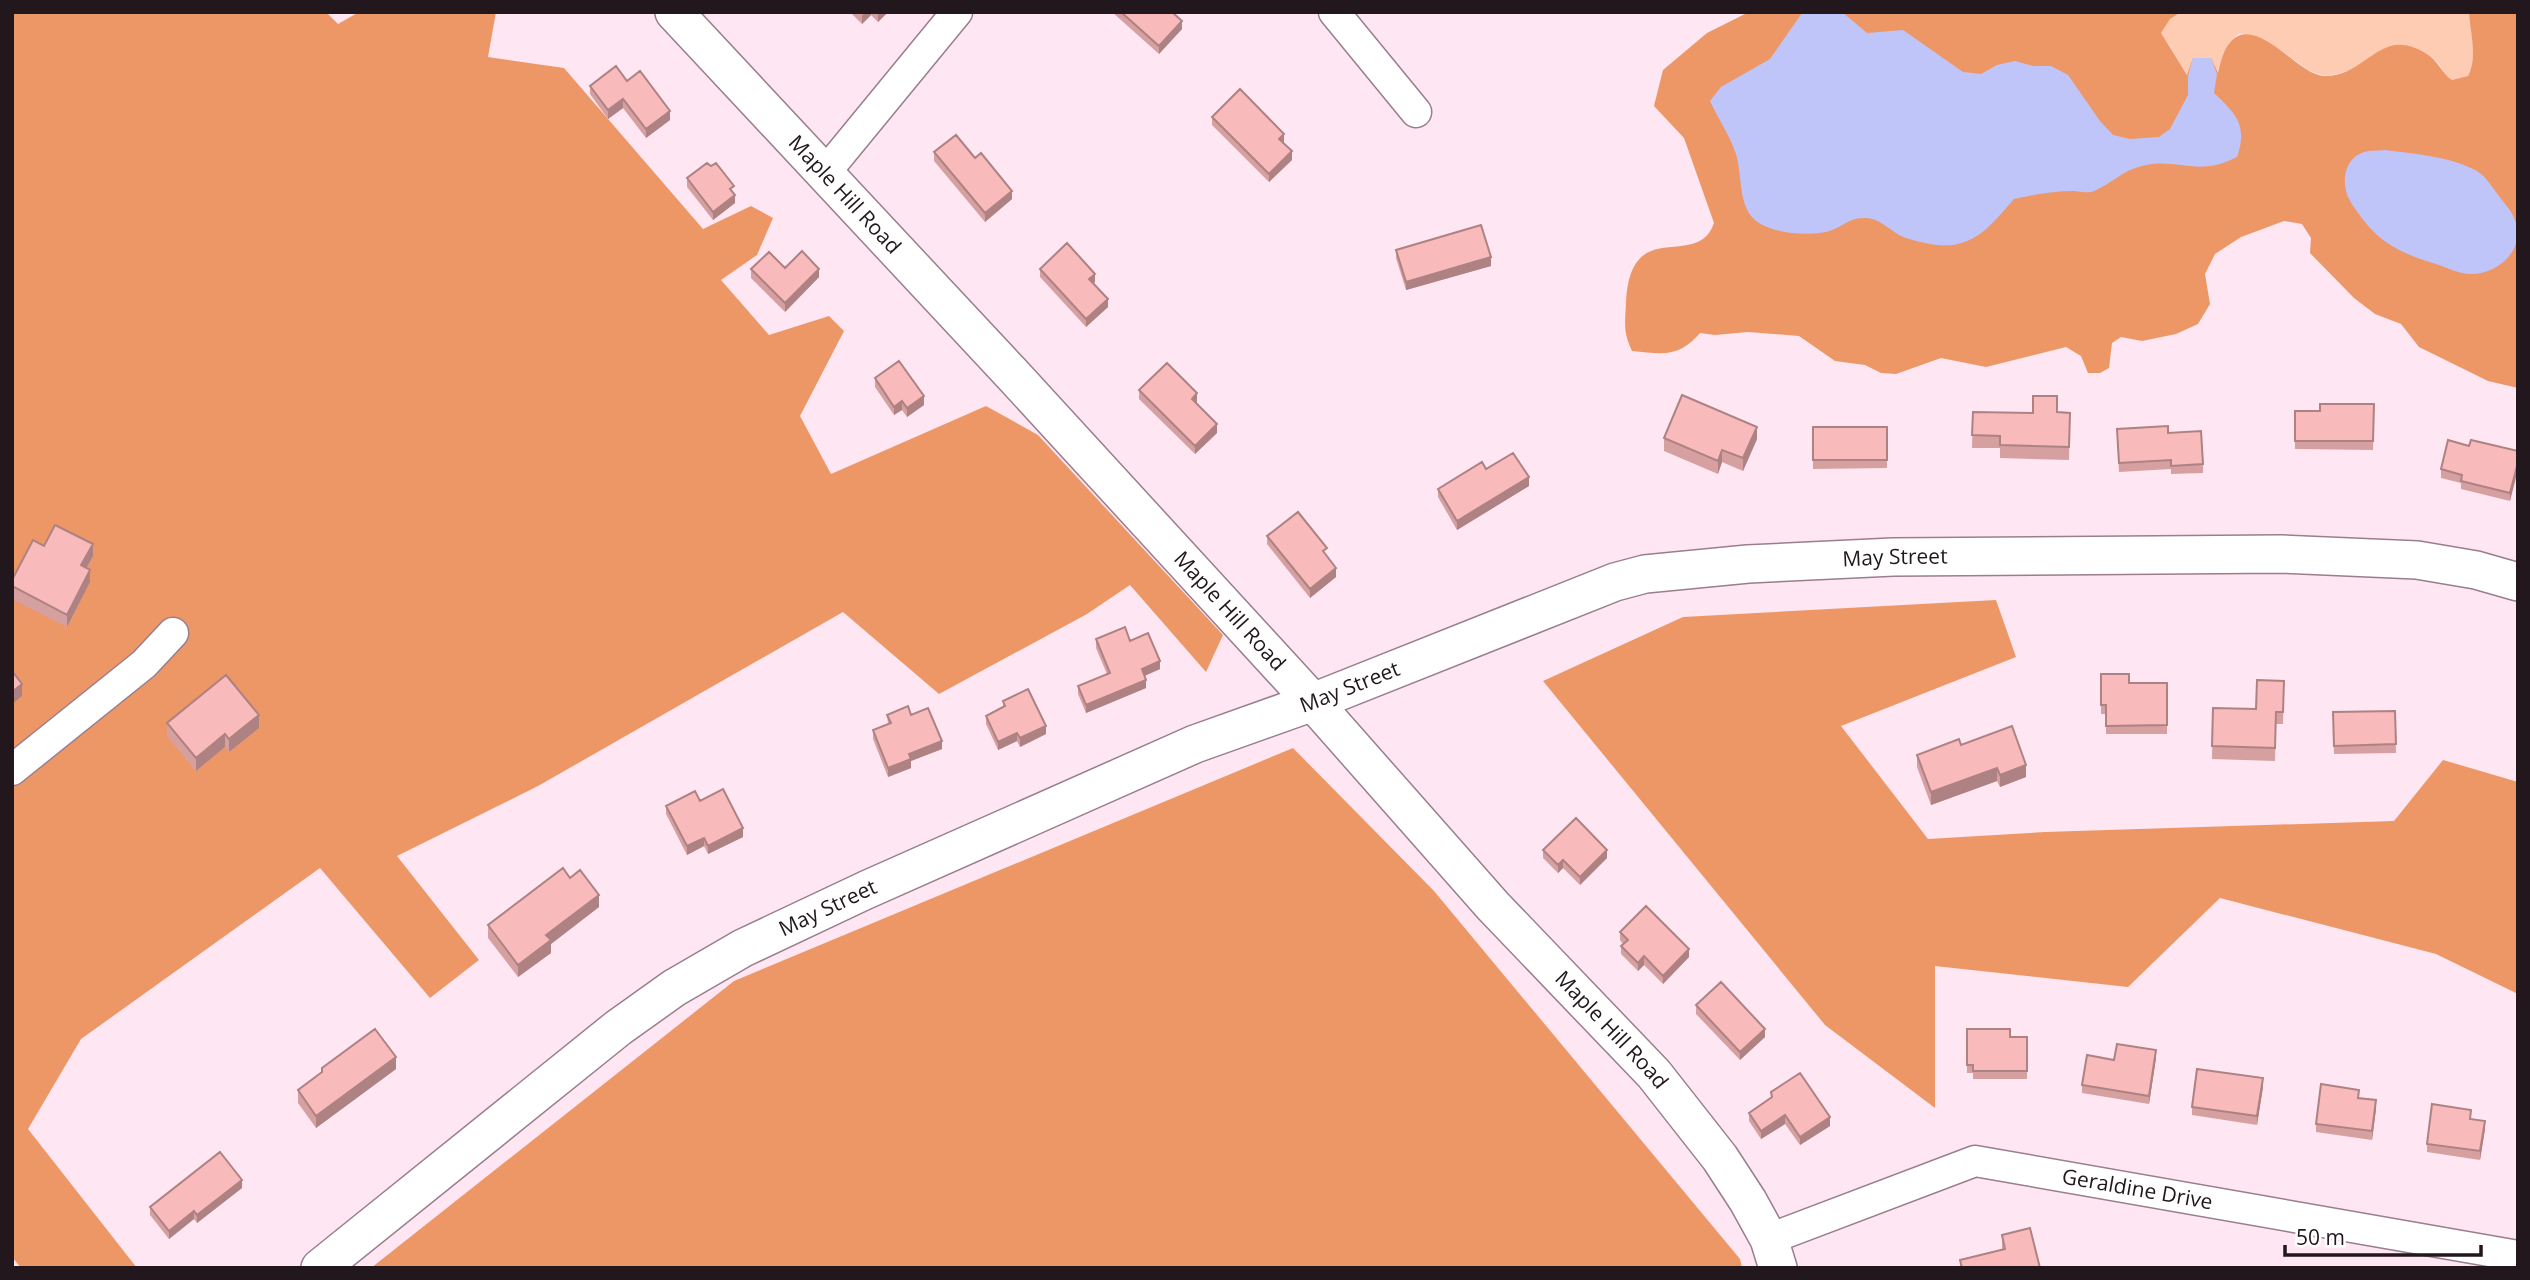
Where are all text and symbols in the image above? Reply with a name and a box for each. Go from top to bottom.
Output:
street label: Maple Hill Road [783,129,908,260]
street label: May Street [1842,542,1948,572]
street label: Maple Hill Road [1168,545,1292,676]
street label: May Street [1296,654,1404,719]
street label: May Street [774,872,881,942]
street label: Maple Hill Road [1549,964,1675,1094]
street label: Geraldine Drive [2060,1161,2215,1215]
scale bar [2285,1214,2481,1258]
text: 50 m [2296,1223,2345,1251]

